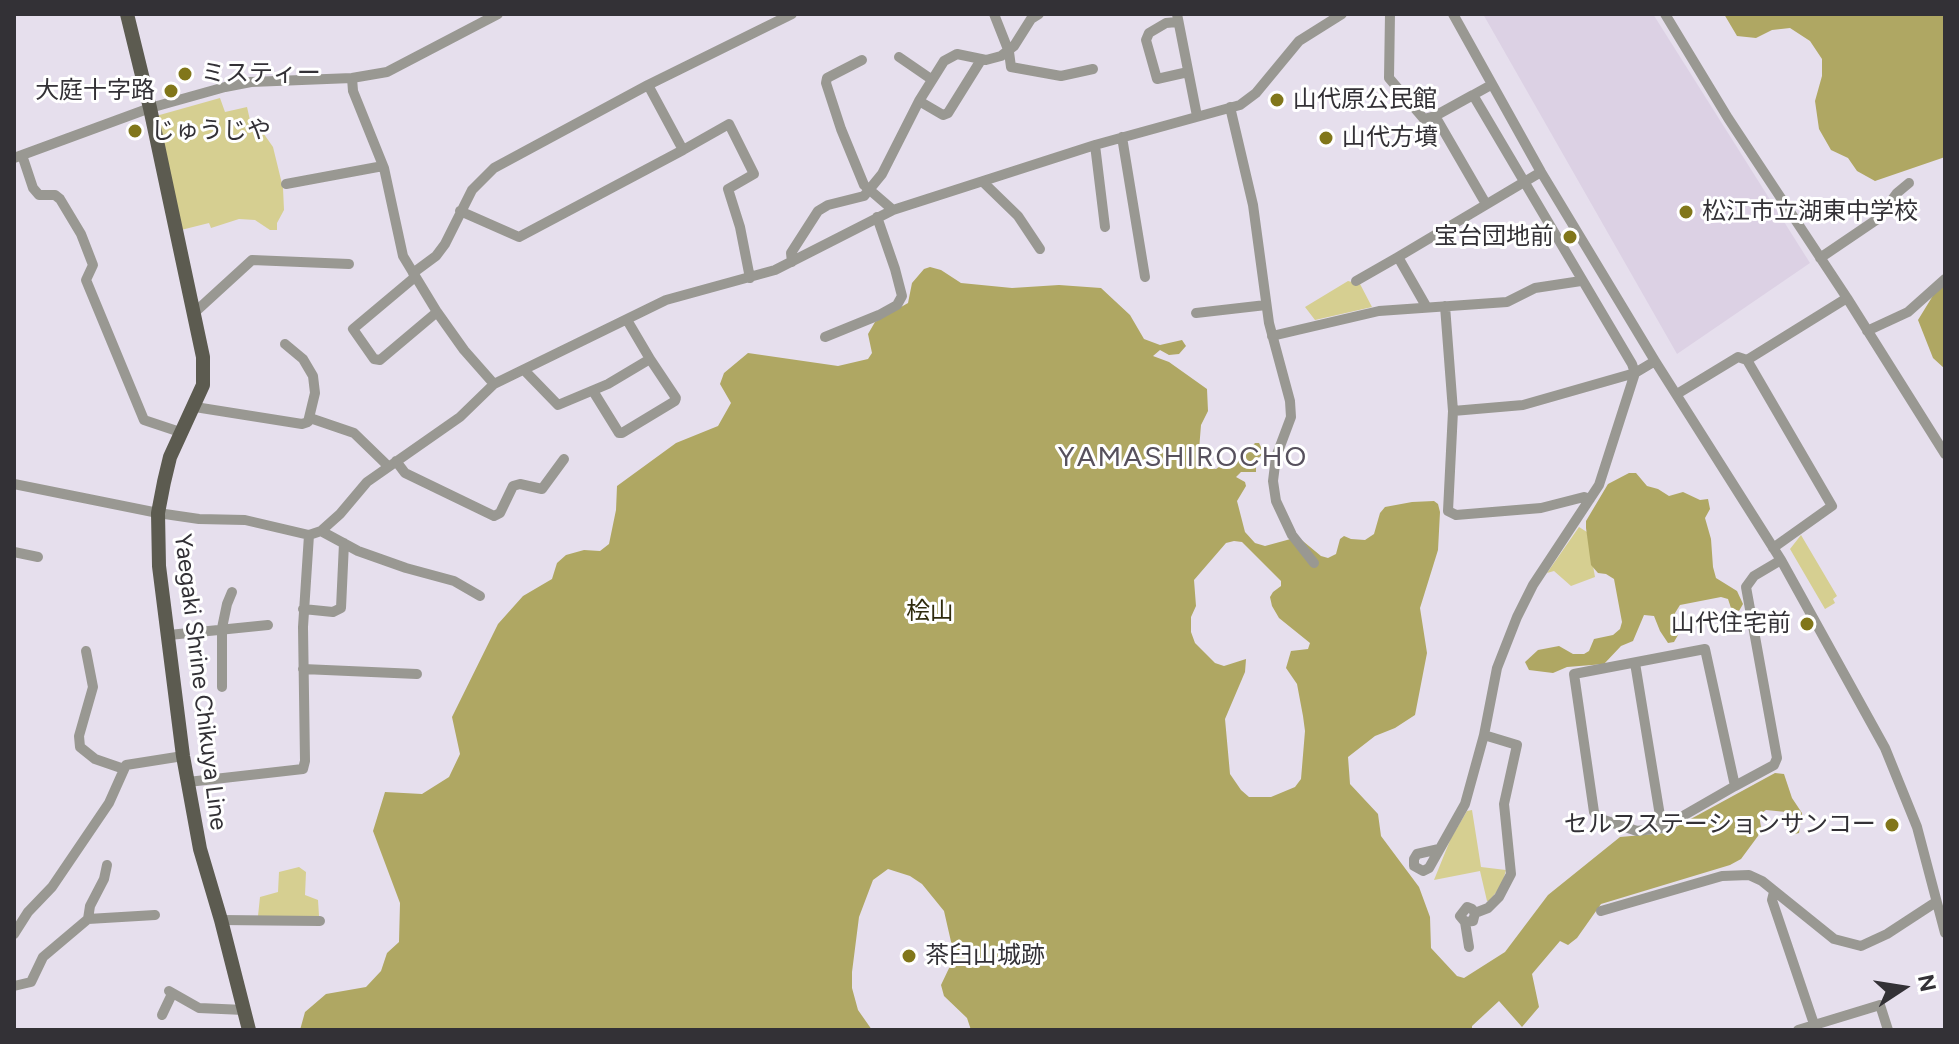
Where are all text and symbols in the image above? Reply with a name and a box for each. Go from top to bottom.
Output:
place label: ミスティー [201,60,321,88]
marker: ミスティー [176,65,194,83]
place label: 大庭十字路 [35,77,155,105]
marker: 大庭十字路 [162,82,180,100]
place label: 山代原公民館 [1293,86,1437,114]
marker: 山代原公民館 [1268,91,1286,109]
place label: じゅうじや [151,117,271,145]
marker: じゅうじや [126,122,144,140]
place label: 山代方墳 [1342,124,1438,152]
marker: 山代方墳 [1317,129,1335,147]
place label: 松江市立湖東中学校 [1702,198,1918,226]
marker: 松江市立湖東中学校 [1677,203,1695,221]
place label: 宝台団地前 [1434,223,1554,251]
marker: 宝台団地前 [1561,228,1579,246]
district label: YAMASHIROCHO [1058,441,1308,475]
street label: Yaegaki Shrine Chikuya Line [168,532,232,832]
park label: 桧山 [906,598,954,626]
place label: 山代住宅前 [1671,610,1791,638]
marker: 山代住宅前 [1798,615,1816,633]
place label: セルフステーションサンコー [1564,811,1876,839]
marker: セルフステーションサンコー [1883,816,1901,834]
place label: 茶臼山城跡 [925,942,1045,970]
marker: 茶臼山城跡 [900,947,918,965]
north arrow [1863,948,1943,1028]
text: N [1912,972,1942,994]

